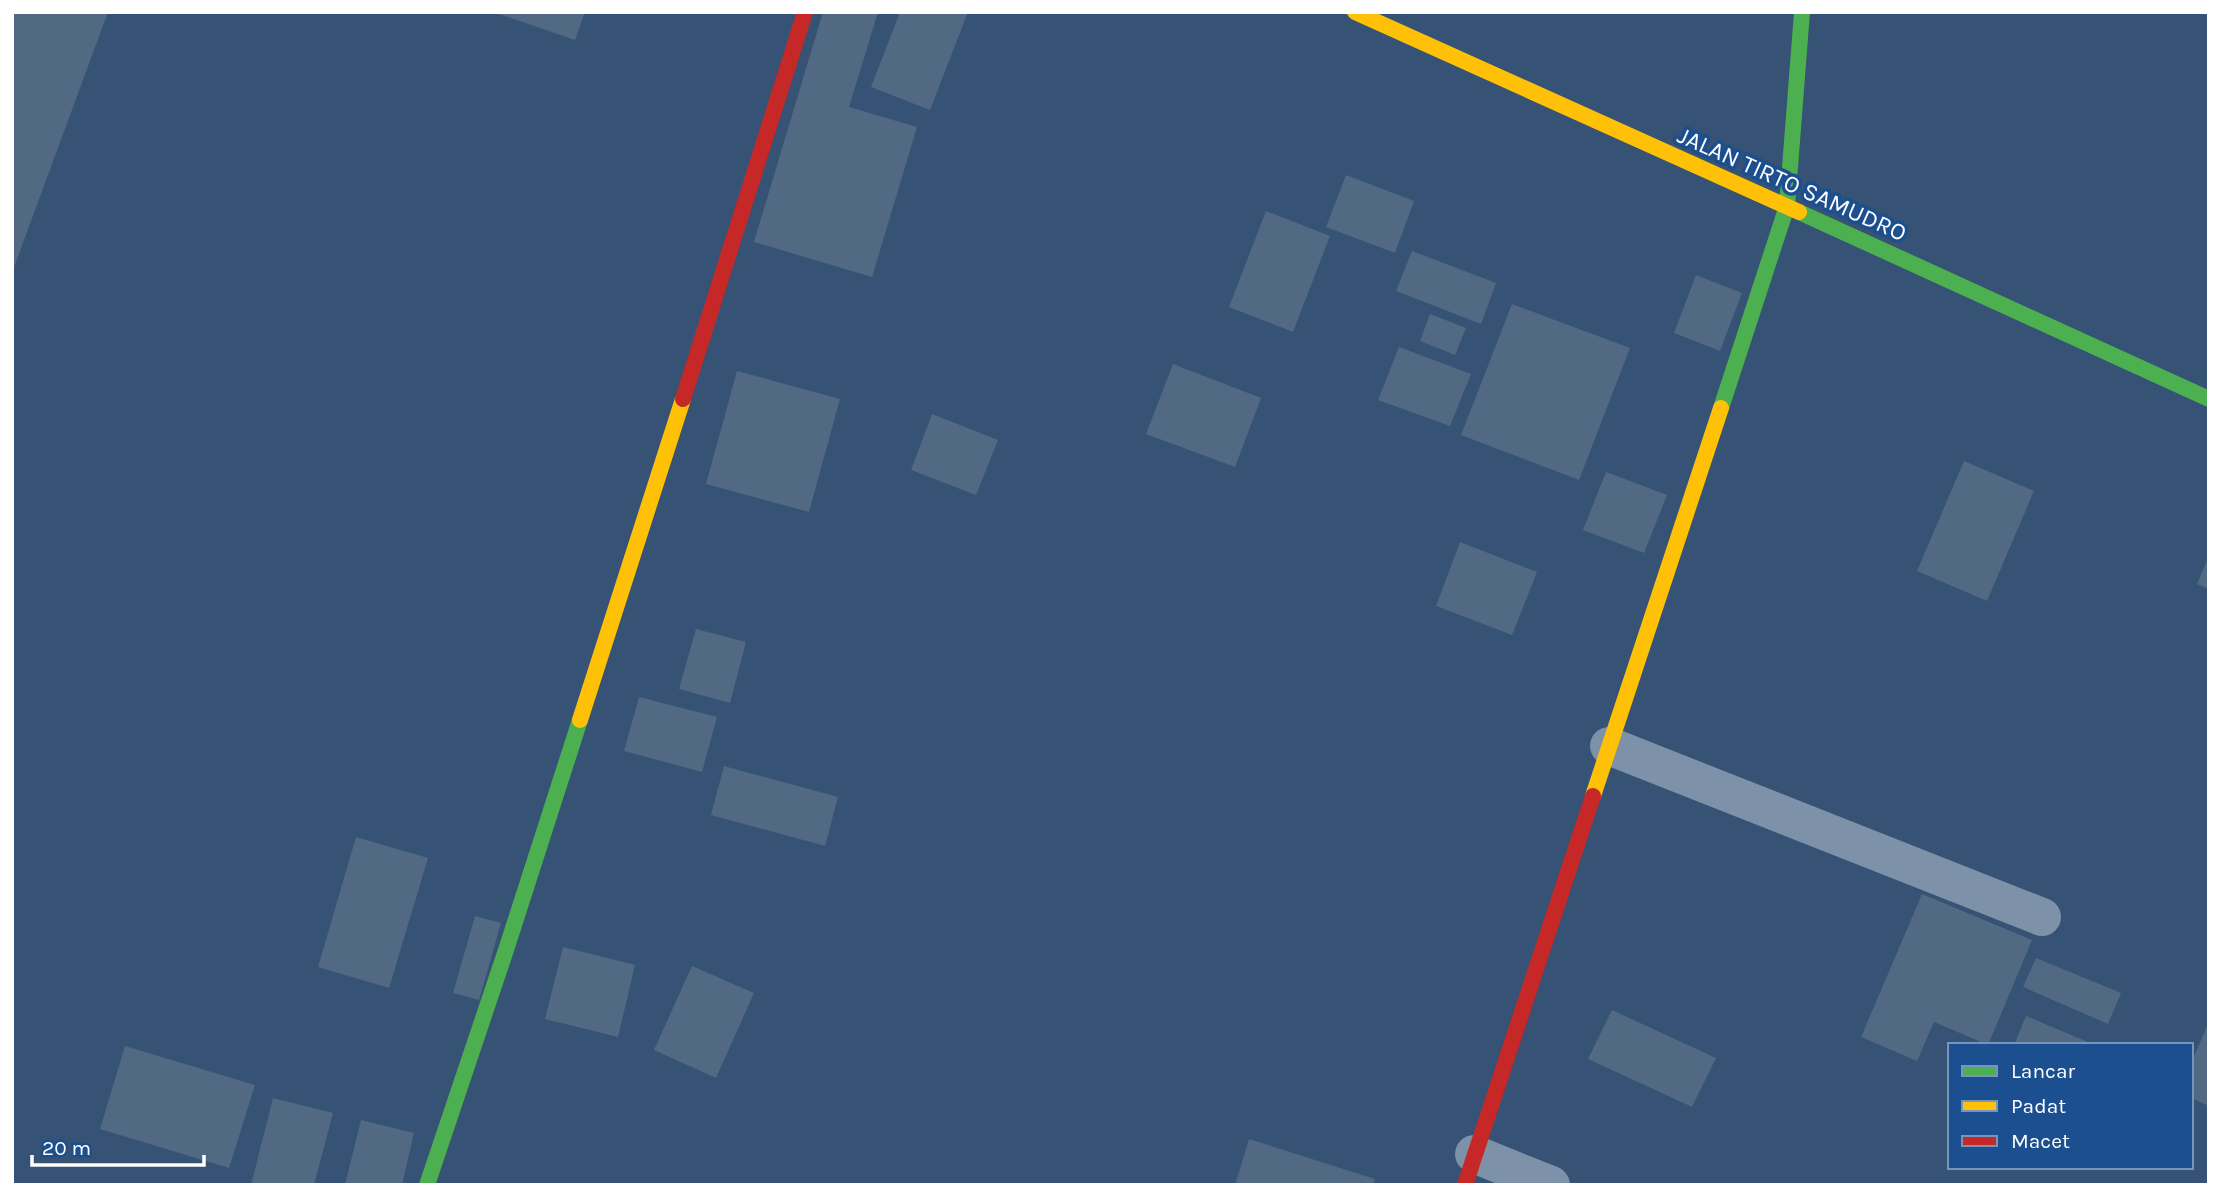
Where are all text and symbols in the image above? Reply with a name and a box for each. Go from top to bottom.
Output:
street label: JALAN TIRTO SAMUDRO [1673,121,1911,247]
legend [1948,1043,2193,1169]
text: Lancar [2011,1059,2075,1083]
text: Padat [2011,1094,2066,1118]
scale bar [32,1124,203,1168]
text: Macet [2011,1129,2070,1153]
text: 20 m [42,1136,91,1160]

